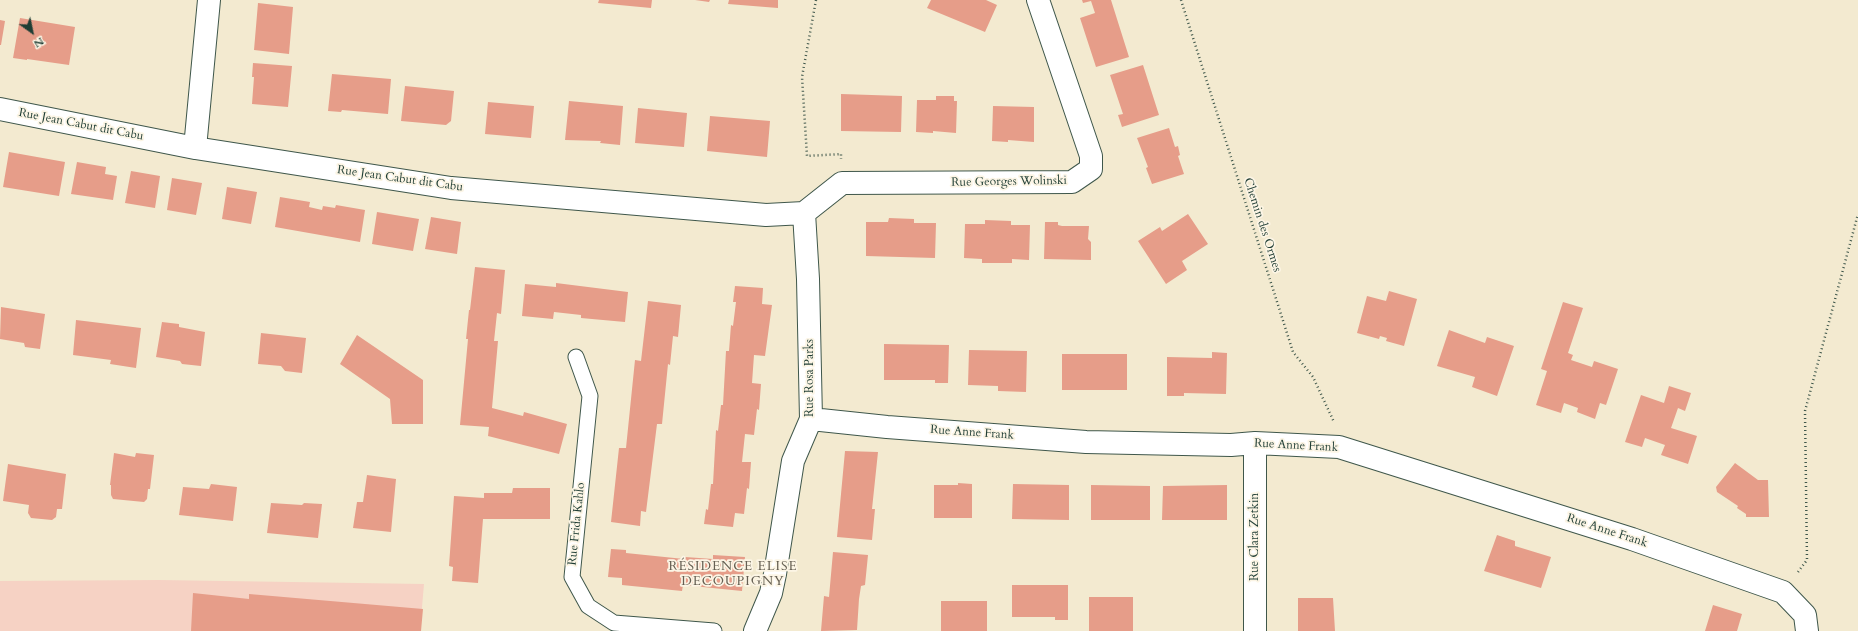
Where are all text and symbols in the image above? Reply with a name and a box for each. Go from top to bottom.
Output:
north arrow [12,12,52,52]
text: N [31,34,47,51]
street label: Rue Jean Cabut dit Cabu [17,106,145,144]
street label: Rue Jean Cabut dit Cabu [336,163,464,195]
street label: Rue Georges Wolinski [951,174,1067,190]
street label: Chemin des Ormes [1240,176,1284,274]
street label: Rue Rosa Parks [803,339,817,417]
street label: Rue Anne Frank [930,423,1014,443]
street label: Rue Anne Frank [1254,437,1338,455]
street label: Rue Frida Kahlo [565,482,589,566]
street label: Rue Clara Zetkin [1248,493,1262,581]
street label: Rue Anne Frank [1565,511,1649,551]
district label: RÉSIDENCE ELISE DECOUPIGNY [669,559,797,590]

